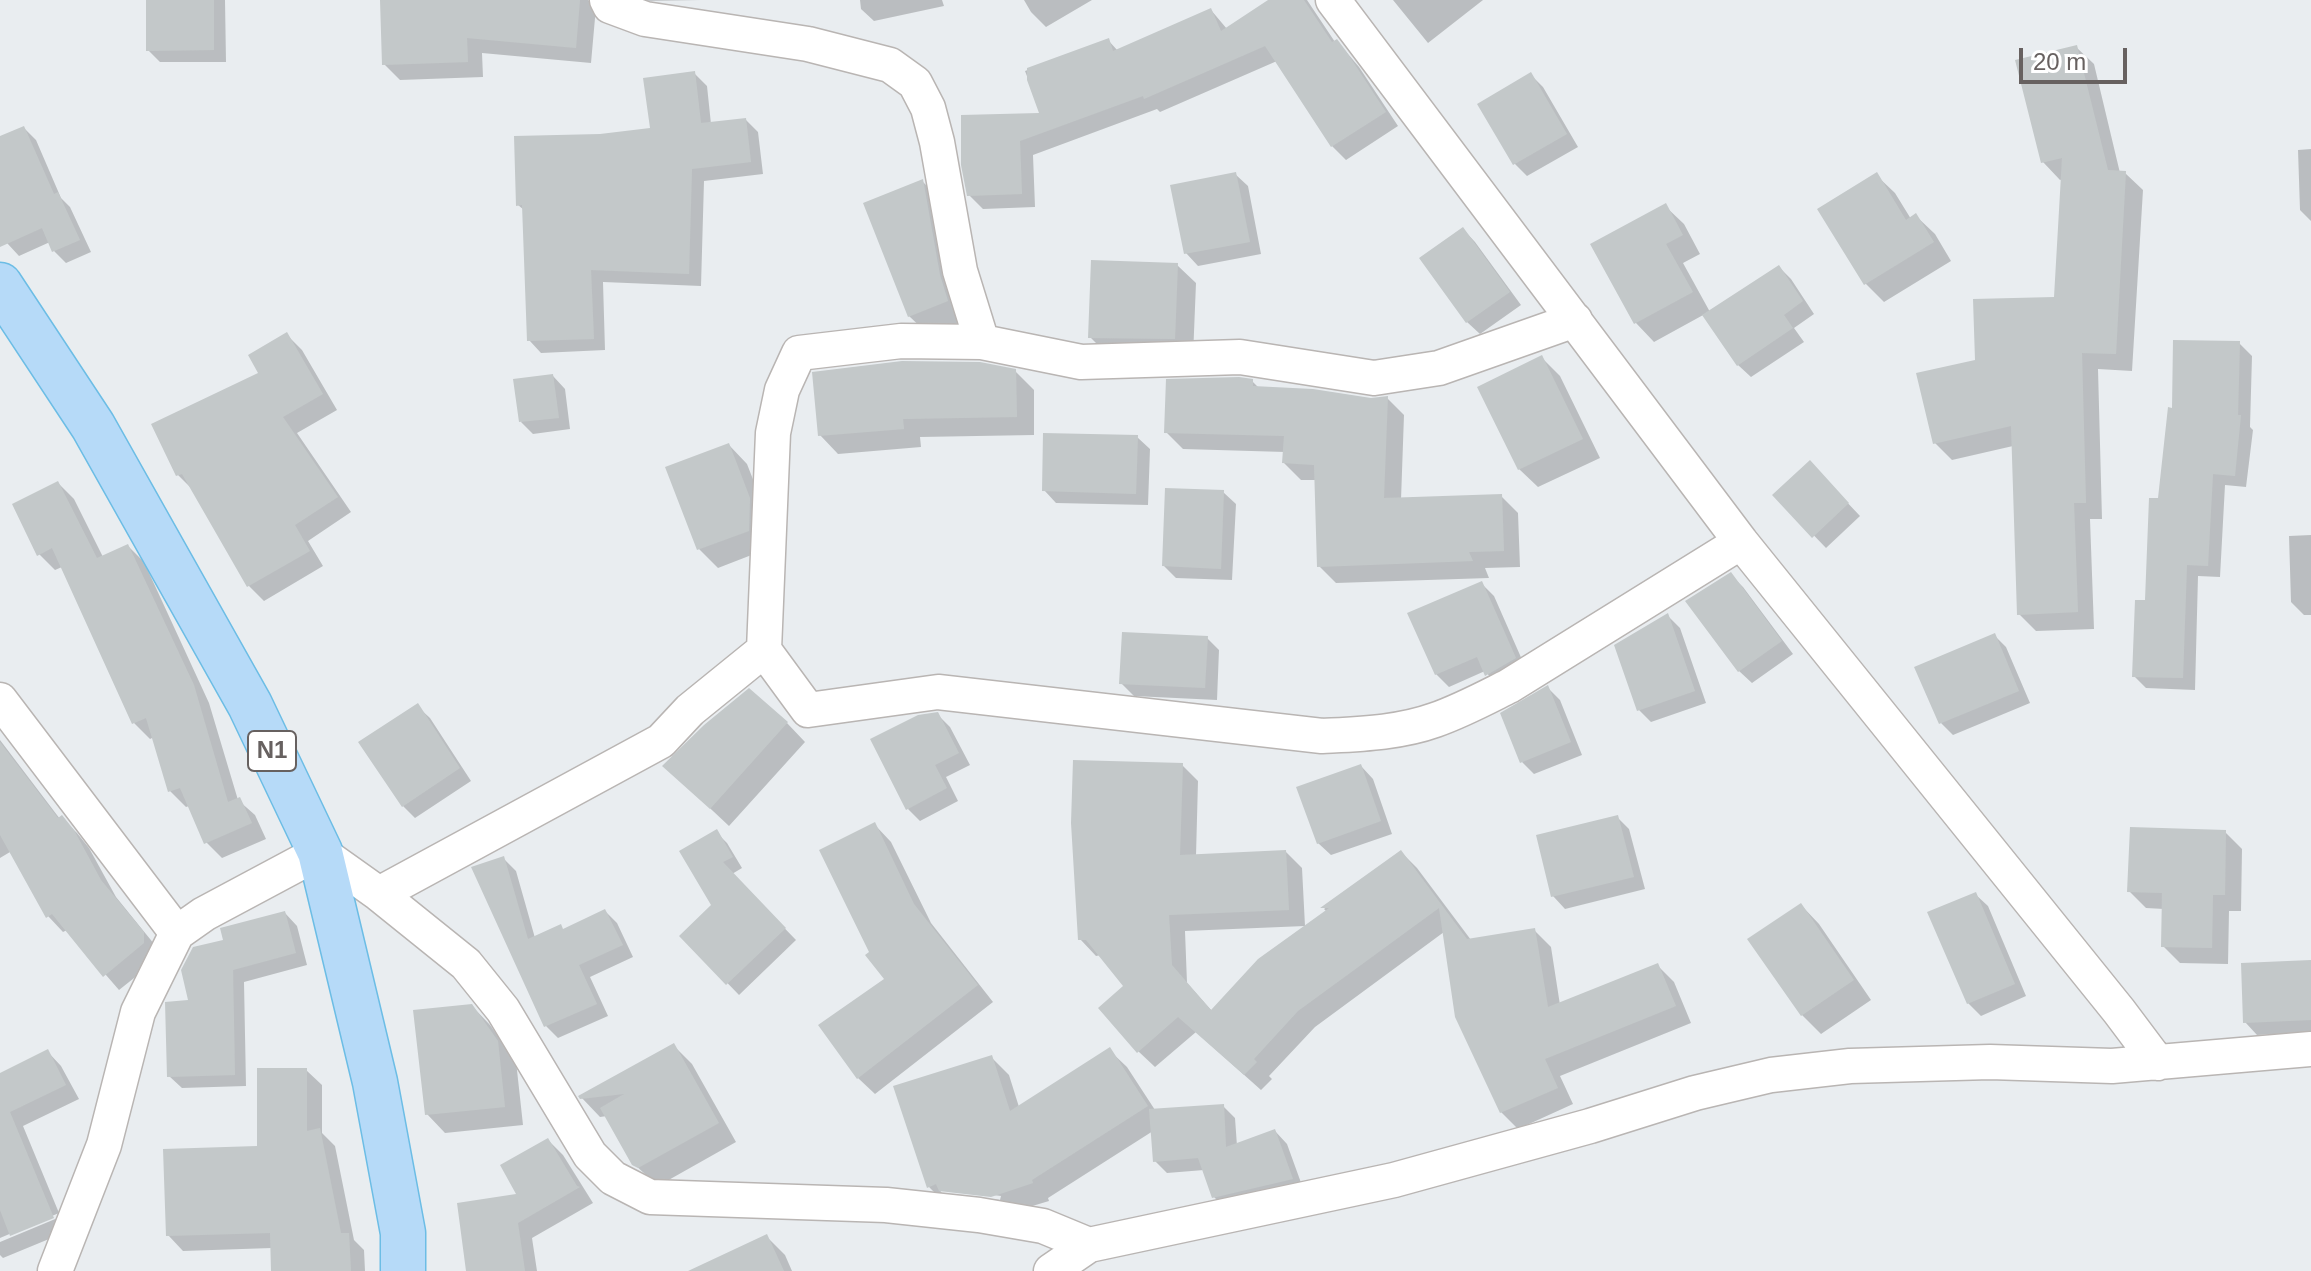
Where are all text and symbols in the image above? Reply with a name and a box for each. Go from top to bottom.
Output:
scale bar [2023,32,2131,82]
text: 20 m [2033,48,2086,75]
road number: N1 [248,731,296,771]

